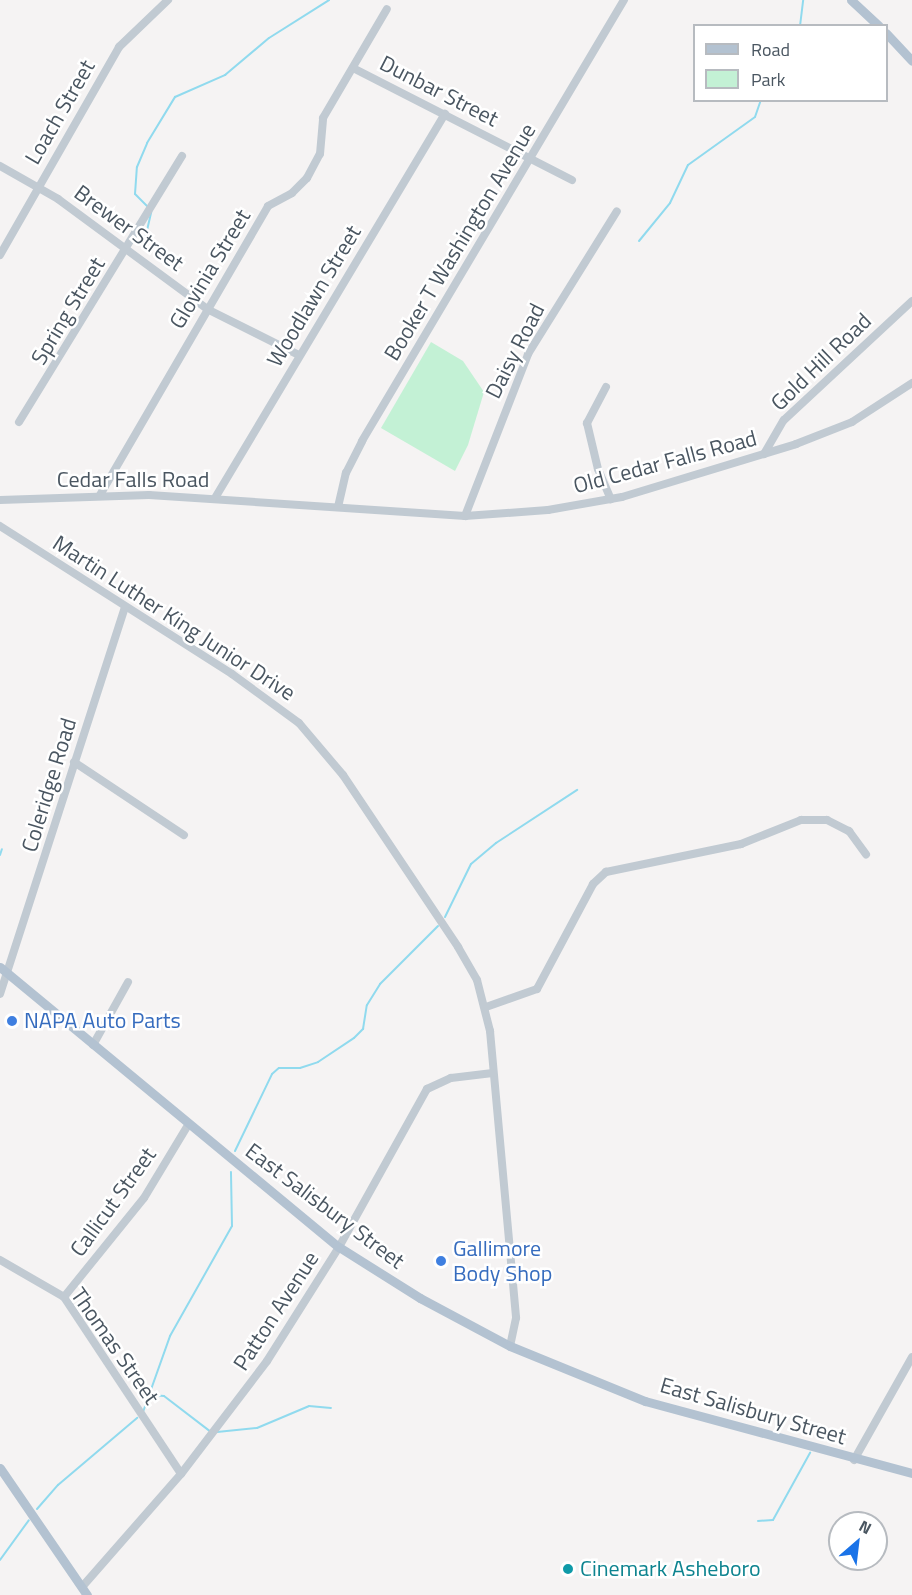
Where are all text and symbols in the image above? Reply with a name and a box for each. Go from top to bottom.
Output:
legend [693,24,888,102]
text: Road [751,36,790,63]
street label: Dunbar Street [375,50,503,132]
street label: Loach Street [20,55,100,169]
text: Park [751,66,785,93]
street label: Booker T Washington Avenue [379,119,541,365]
street label: Brewer Street [69,179,189,277]
street label: Glovinia Street [164,204,256,334]
street label: Woodlawn Street [261,221,367,371]
street label: Spring Street [26,253,110,369]
street label: Daisy Road [480,299,550,403]
street label: Gold Hill Road [765,308,877,416]
street label: Old Cedar Falls Road [570,425,760,499]
street label: Cedar Falls Road [57,467,209,493]
street label: Martin Luther King Junior Drive [48,530,300,706]
street label: Coleridge Road [16,715,82,855]
place label: NAPA Auto Parts [24,1008,181,1034]
marker: NAPA Auto Parts [5,1014,19,1028]
street label: East Salisbury Street [240,1138,410,1274]
street label: Callicut Street [65,1142,161,1262]
place label: Gallimore Body Shop [453,1235,552,1286]
street label: Patton Avenue [228,1247,324,1375]
marker: Gallimore Body Shop [434,1254,448,1268]
street label: Thomas Street [65,1283,165,1409]
street label: East Salisbury Street [657,1372,849,1450]
north arrow [828,1511,888,1571]
text: N [855,1514,876,1540]
place label: Cinemark Asheboro [580,1556,761,1582]
marker: Cinemark Asheboro [561,1562,575,1576]

